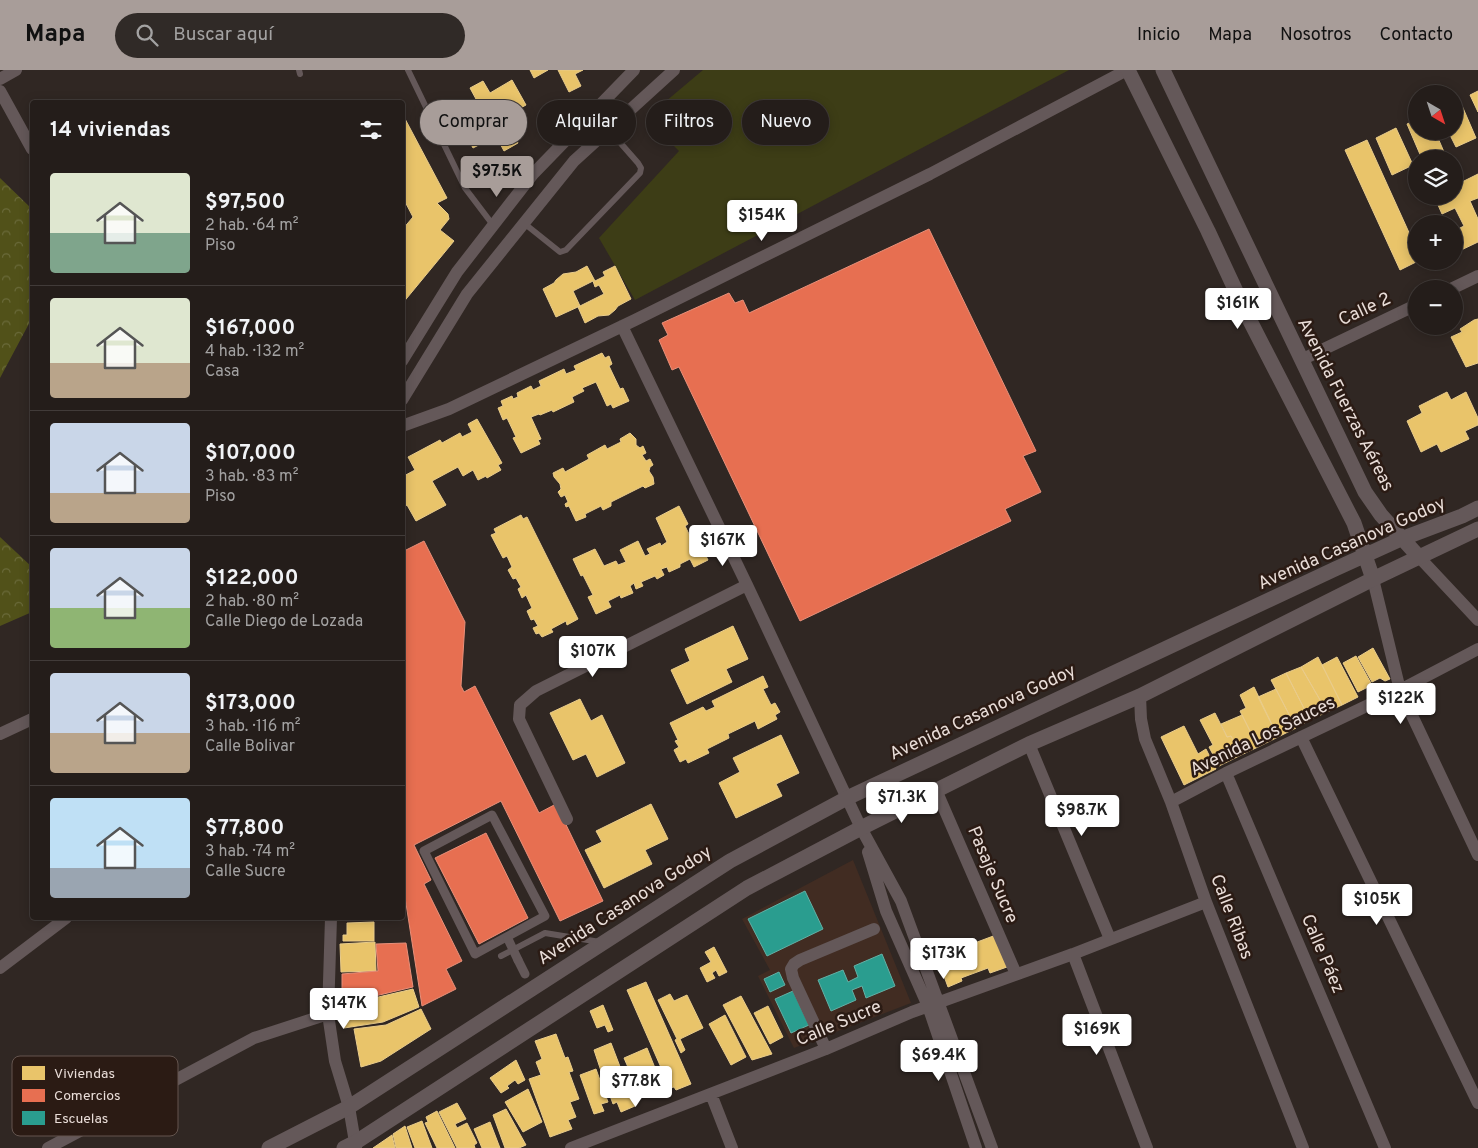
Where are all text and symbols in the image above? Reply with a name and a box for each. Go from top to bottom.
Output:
search box [115,13,465,58]
text: Mapa [25,20,85,50]
icon: search [133,21,161,49]
text: Buscar aquí [173,23,273,47]
text: Inicio [1137,24,1180,47]
text: Mapa [1208,24,1252,47]
text: Nosotros [1280,24,1352,47]
text: Contacto [1380,24,1453,47]
north arrow [1408,85,1462,140]
map controls [1408,85,1463,335]
chip: Comprar [420,100,527,145]
chip: Alquilar [537,100,636,145]
chip: Filtros [646,100,732,145]
chip: Nuevo [742,100,829,145]
icon: filters [357,116,385,144]
text: 14 viviendas [50,117,171,144]
button: layers [1408,150,1463,205]
pin: $97.5K [456,156,538,198]
text: $97.5K [472,162,522,182]
text: $97,500 [205,189,285,216]
icon: home [90,193,150,253]
pin: $154K [727,200,797,242]
text: $154K [738,206,786,226]
button: + [1408,215,1463,270]
text: 2 hab. · 64 m² [205,216,299,236]
text: Piso [205,236,235,256]
button: − [1408,280,1463,335]
pin: $161K [1203,288,1273,330]
street label: Calle 2 [1335,288,1395,332]
text: $161K [1216,294,1260,314]
text: $167,000 [205,315,295,342]
street label: Avenida Fuerzas Aéreas [1291,315,1399,495]
icon: home [90,318,150,378]
text: 4 hab. · 132 m² [205,342,304,362]
text: Casa [205,362,240,382]
text: $107,000 [205,440,296,467]
icon: home [90,443,150,503]
text: 3 hab. · 83 m² [205,467,298,487]
text: Piso [205,487,235,507]
street label: Avenida Casanova Godoy [1255,492,1449,596]
pin: $167K [688,524,758,567]
text: $167K [700,531,746,551]
text: $122,000 [205,565,299,592]
icon: home [90,568,150,628]
text: 2 hab. · 80 m² [205,592,299,612]
text: Calle Diego de Lozada [205,612,363,632]
pin: $107K [558,636,628,678]
text: $107K [570,642,616,662]
street label: Avenida Casanova Godoy [886,660,1080,766]
pin: $122K [1366,682,1436,725]
text: $122K [1378,689,1424,709]
text: $173,000 [205,690,296,717]
street label: Avenida Los Sauces [1187,692,1339,782]
icon: home [90,693,150,753]
text: 3 hab. · 116 m² [205,717,301,737]
text: Calle Bolivar [205,737,295,757]
pin: $71.3K [861,782,943,824]
text: $71.3K [877,788,927,808]
pin: $98.7K [1041,794,1123,837]
text: $98.7K [1056,801,1108,821]
text: $77,800 [205,815,284,842]
icon: home [90,818,150,878]
street label: Pasaje Sucre [961,823,1023,927]
street label: Avenida Casanova Godoy [534,841,716,971]
text: 3 hab. · 74 m² [205,842,295,862]
text: Calle Sucre [205,862,286,882]
street label: Calle Ribas [1204,871,1258,963]
pin: $105K [1342,884,1412,926]
text: $105K [1353,890,1401,910]
street label: Calle Páez [1295,911,1349,997]
pin: $173K [909,938,979,980]
text: $173K [921,944,967,964]
pin: $147K [309,988,379,1030]
text: $147K [321,994,367,1014]
street label: Calle Sucre [793,996,885,1052]
pin: $169K [1062,1014,1132,1056]
text: $169K [1073,1020,1121,1040]
pin: $69.4K [898,1040,980,1082]
text: $69.4K [912,1046,966,1066]
legend [12,1056,178,1136]
text: Viviendas [54,1066,115,1083]
pin: $77.8K [595,1066,677,1108]
text: $77.8K [611,1072,661,1092]
text: Comercios [54,1088,121,1105]
text: Escuelas [54,1111,108,1128]

